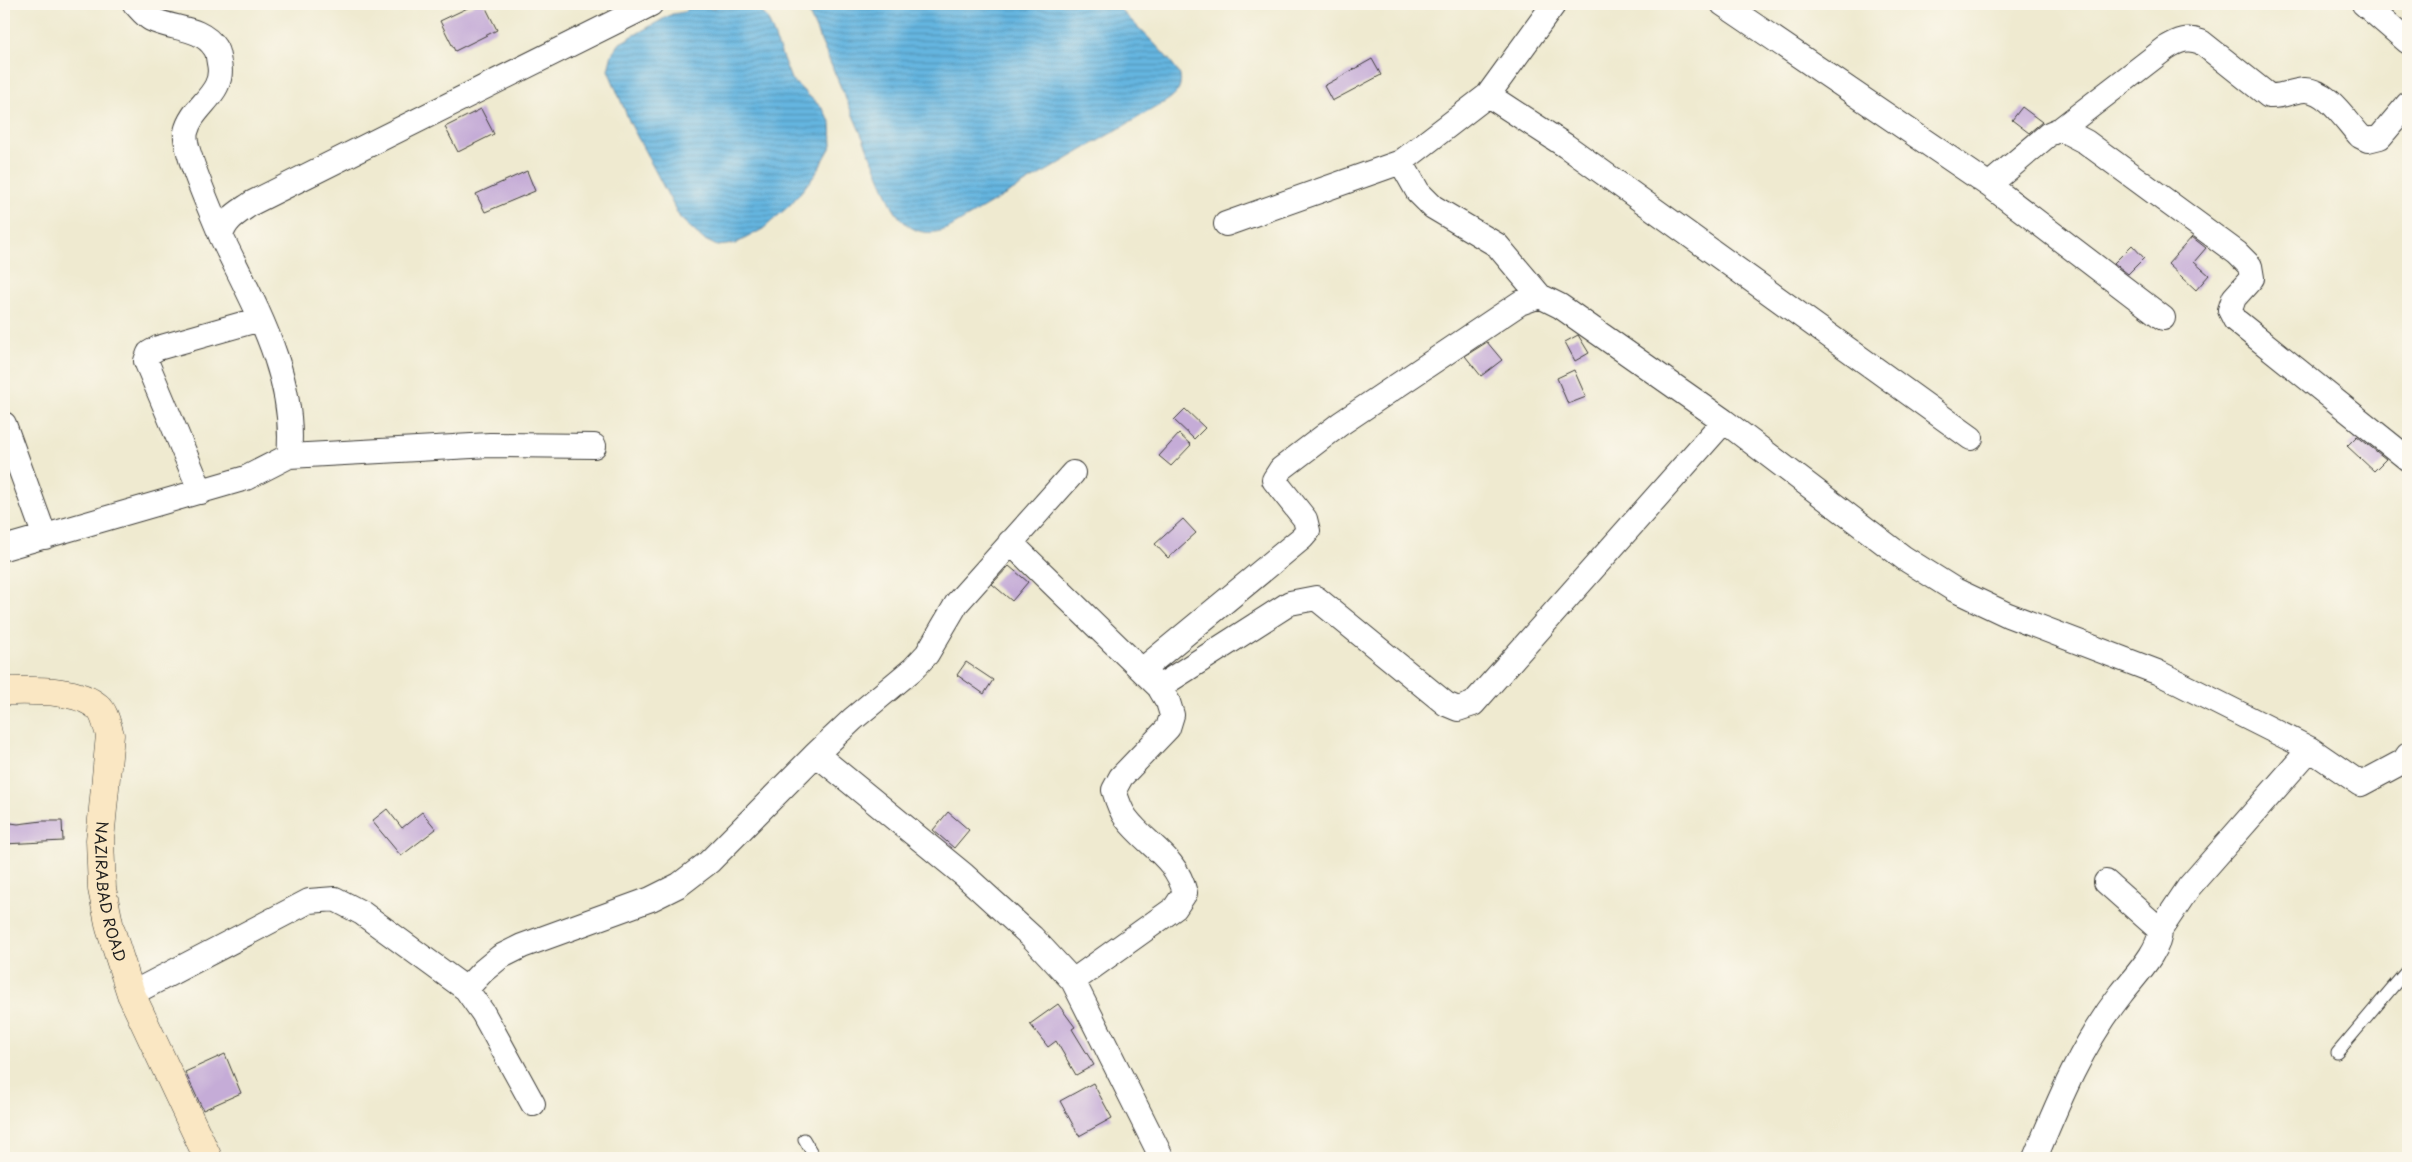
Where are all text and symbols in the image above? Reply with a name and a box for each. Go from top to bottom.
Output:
street label: NAZIRABAD ROAD [90,820,133,965]

